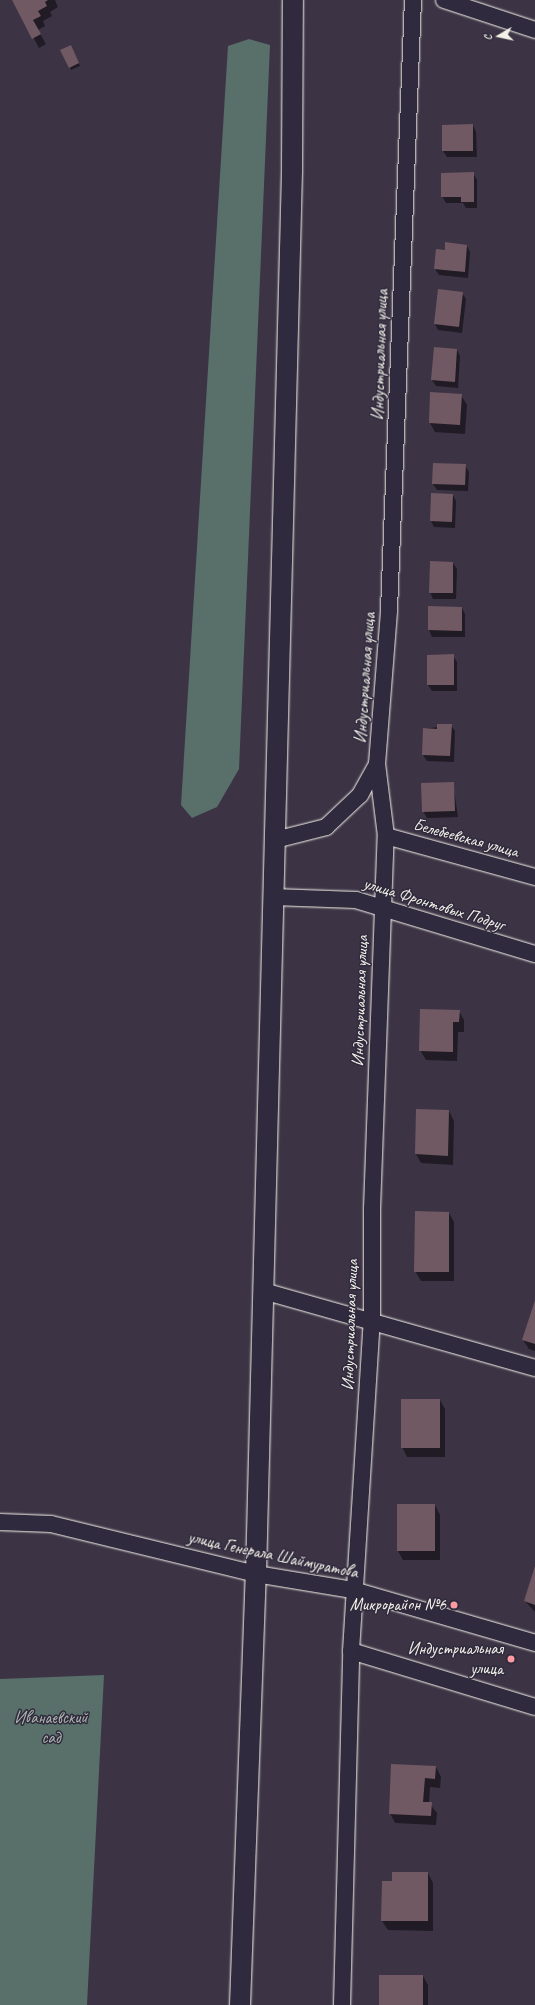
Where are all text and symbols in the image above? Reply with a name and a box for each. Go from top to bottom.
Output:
north arrow [479,16,519,56]
text: С [480,34,494,42]
street label: Индустриальная улица [367,289,393,421]
street label: Индустриальная улица [350,611,380,745]
street label: Белебеевская улица [411,814,521,862]
street label: улица Фронтовых Подруг [362,873,506,935]
street label: Индустриальная улица [347,935,373,1067]
street label: Индустриальная улица [337,1259,363,1391]
street label: улица Генерала Шаймуратова [186,1527,360,1583]
place label: Микрорайон №6 [350,1595,446,1615]
marker: Микрорайон №6 [449,1600,459,1610]
place label: Индустриальная улица [408,1639,503,1679]
marker: Индустриальная улица [506,1654,516,1664]
park label: Иванаевский сад [14,1708,88,1748]

